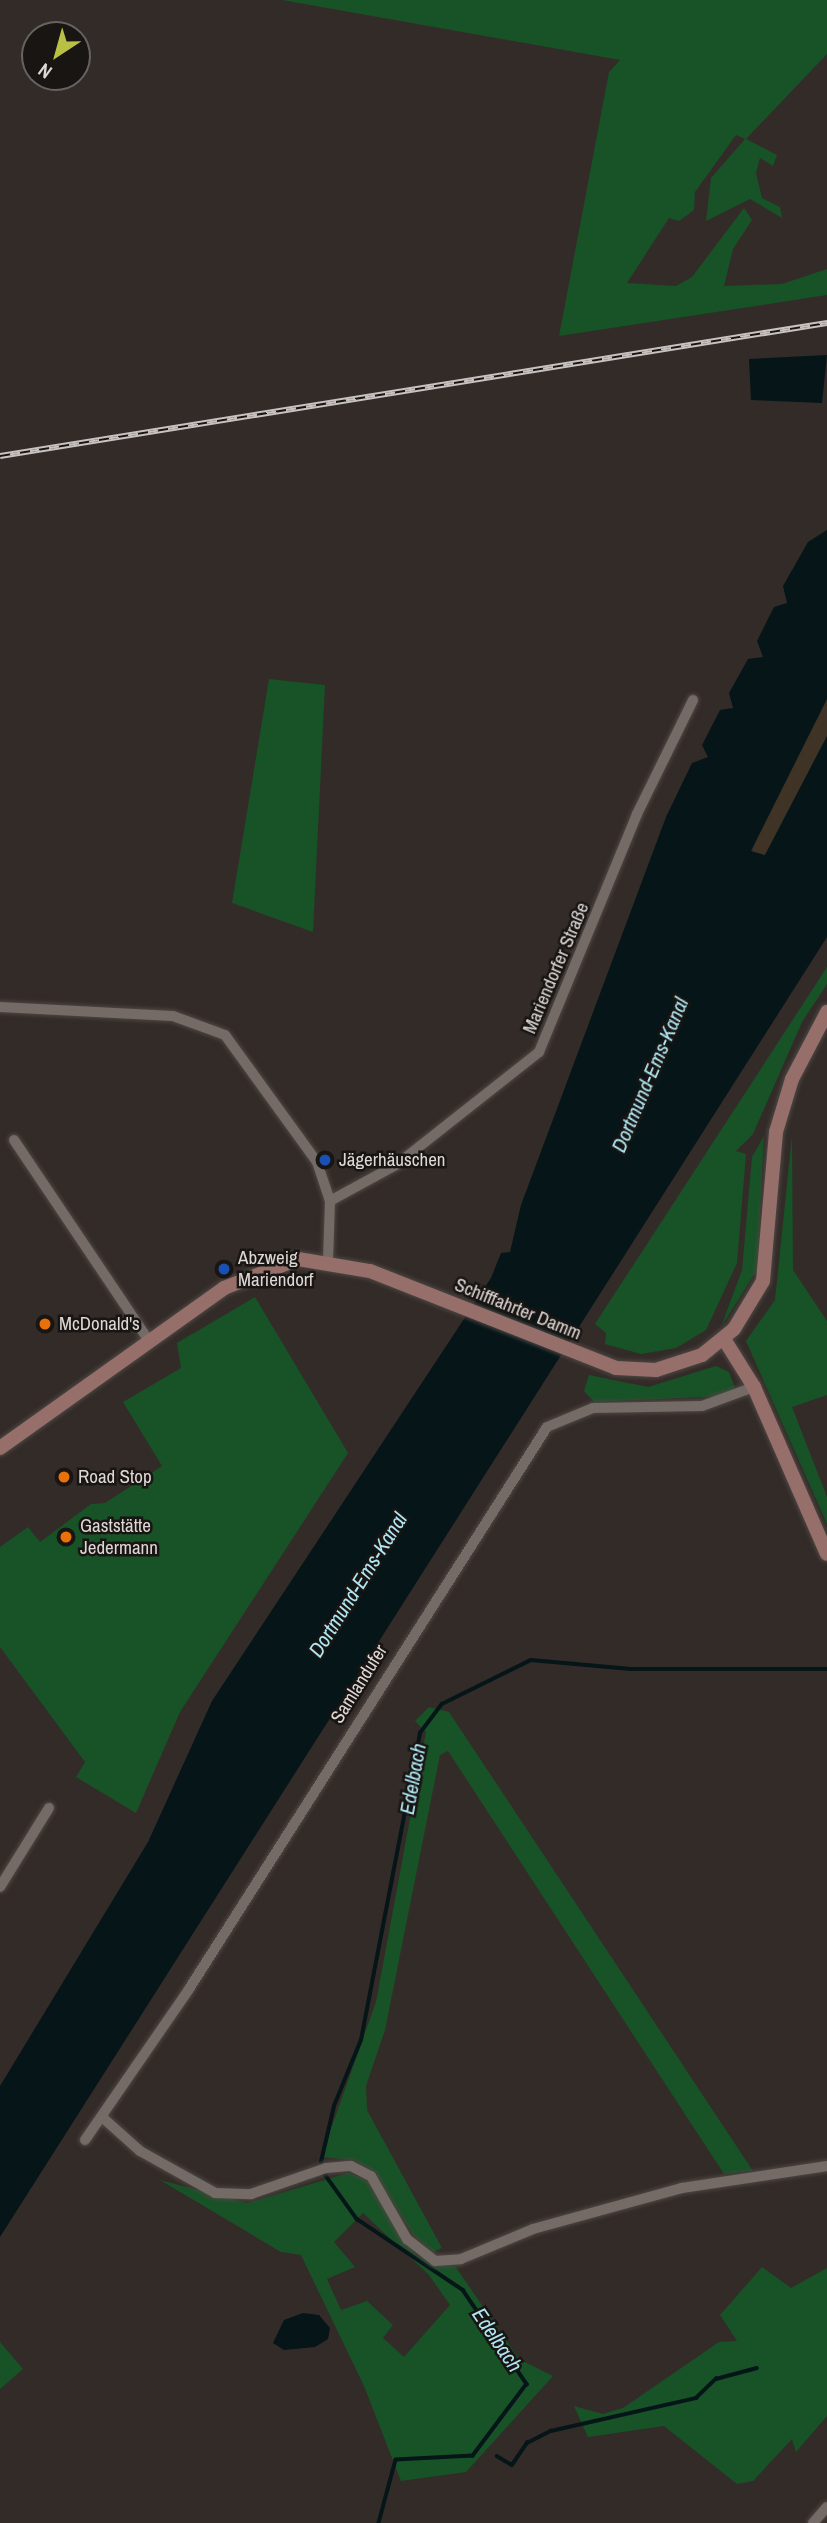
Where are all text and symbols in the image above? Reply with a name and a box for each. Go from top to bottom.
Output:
north arrow [21,21,91,91]
text: N [33,58,57,85]
street label: Mariendorfer Straße [518,899,594,1037]
water label: Dortmund-Ems-Kanal [606,994,694,1156]
place label: Jägerhäuschen [339,1149,446,1171]
marker: Jägerhäuschen [317,1152,333,1168]
place label: Abzweig Mariendorf [238,1247,313,1291]
marker: Abzweig Mariendorf [216,1261,232,1277]
street label: Schifffahrter Damm [451,1273,585,1345]
place label: McDonald's [59,1313,140,1335]
marker: McDonald's [37,1316,53,1332]
place label: Road Stop [78,1466,152,1488]
marker: Road Stop [56,1469,72,1485]
water label: Dortmund-Ems-Kanal [303,1508,413,1662]
place label: Gaststätte Jedermann [80,1515,158,1559]
marker: Gaststätte Jedermann [58,1529,74,1545]
street label: Samlandufer [326,1641,392,1727]
water label: Edelbach [394,1741,432,1817]
water label: Edelbach [466,2303,528,2377]

